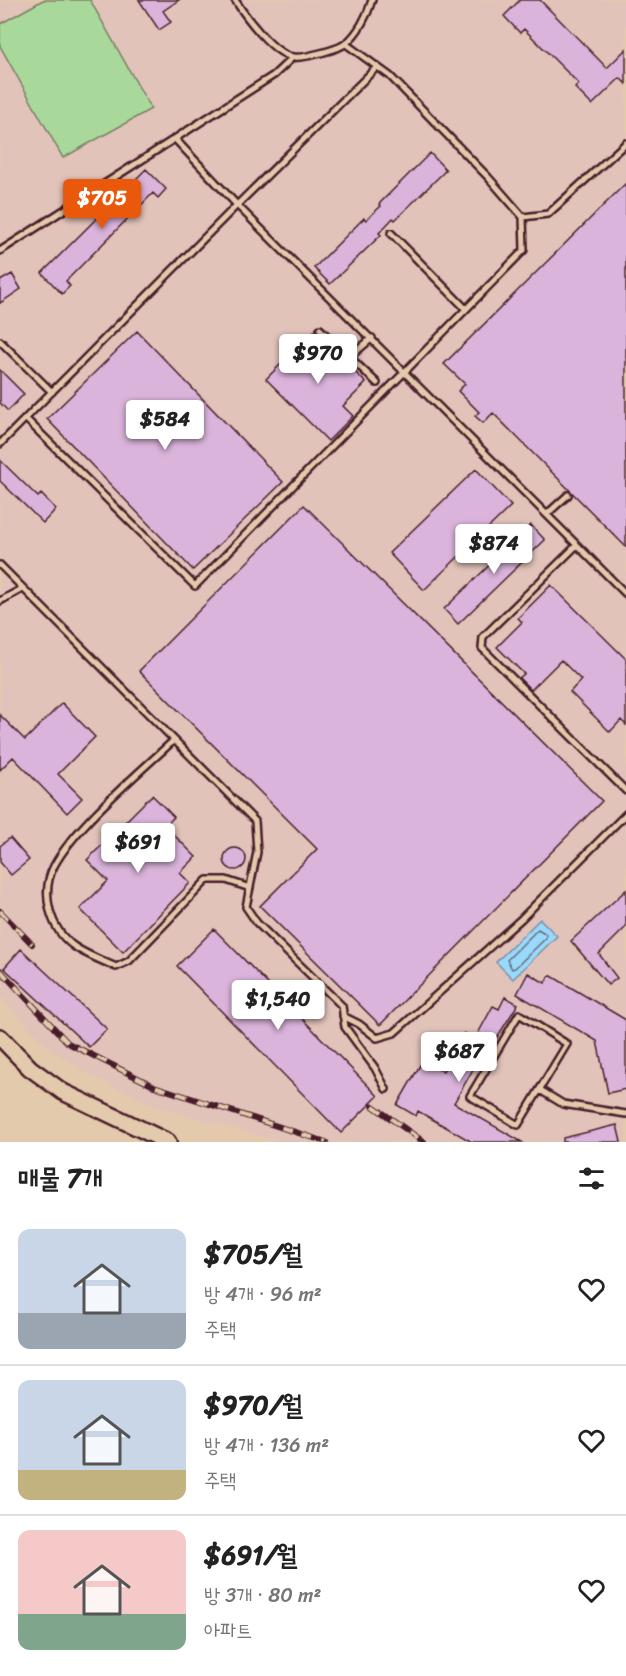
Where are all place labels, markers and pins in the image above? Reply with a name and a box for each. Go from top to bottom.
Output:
pin: $705 [66,179,138,230]
pin: $970 [282,334,354,385]
pin: $584 [129,400,201,451]
pin: $874 [458,524,530,575]
pin: $691 [102,823,174,874]
pin: $1,540 [229,980,327,1031]
pin: $687 [423,1032,495,1083]

